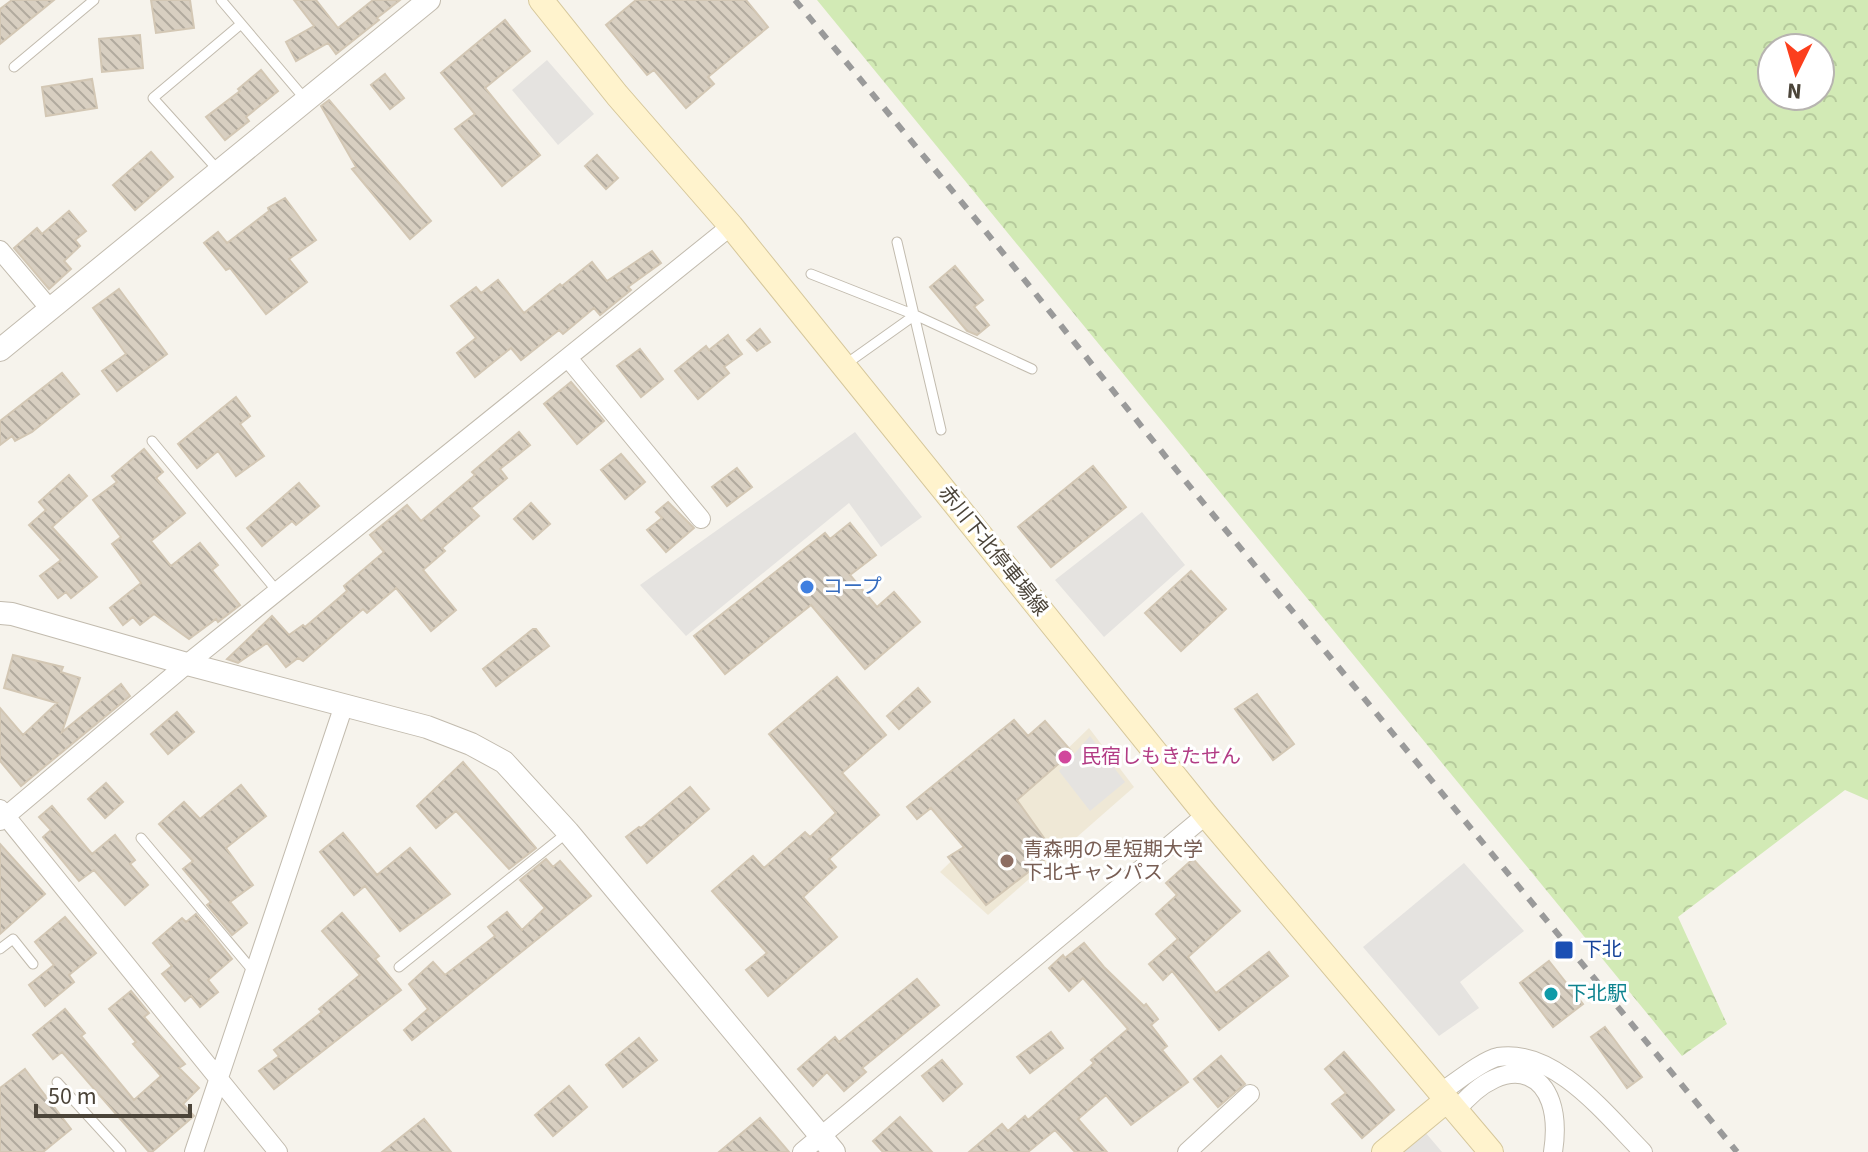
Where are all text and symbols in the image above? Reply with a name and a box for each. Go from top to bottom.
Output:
north arrow [1756,32,1836,112]
text: N [1786,74,1803,108]
street label: 赤川下北停車場線 [932,480,1054,622]
place label: コープ [823,573,882,601]
marker: コープ [798,578,816,596]
place label: 民宿しもきたせん [1081,743,1241,771]
marker: 民宿しもきたせん [1056,748,1074,766]
place label: 青森明の星短期大学 下北キャンパス [1023,836,1203,887]
marker: 青森明の星短期大学 下北キャンパス [998,852,1016,870]
place label: 下北 [1582,936,1622,964]
marker: 下北 [1553,939,1575,961]
place label: 下北駅 [1567,980,1627,1008]
marker: 下北駅 [1542,985,1560,1003]
scale bar [36,1068,190,1118]
text: 50 m [48,1079,97,1114]

